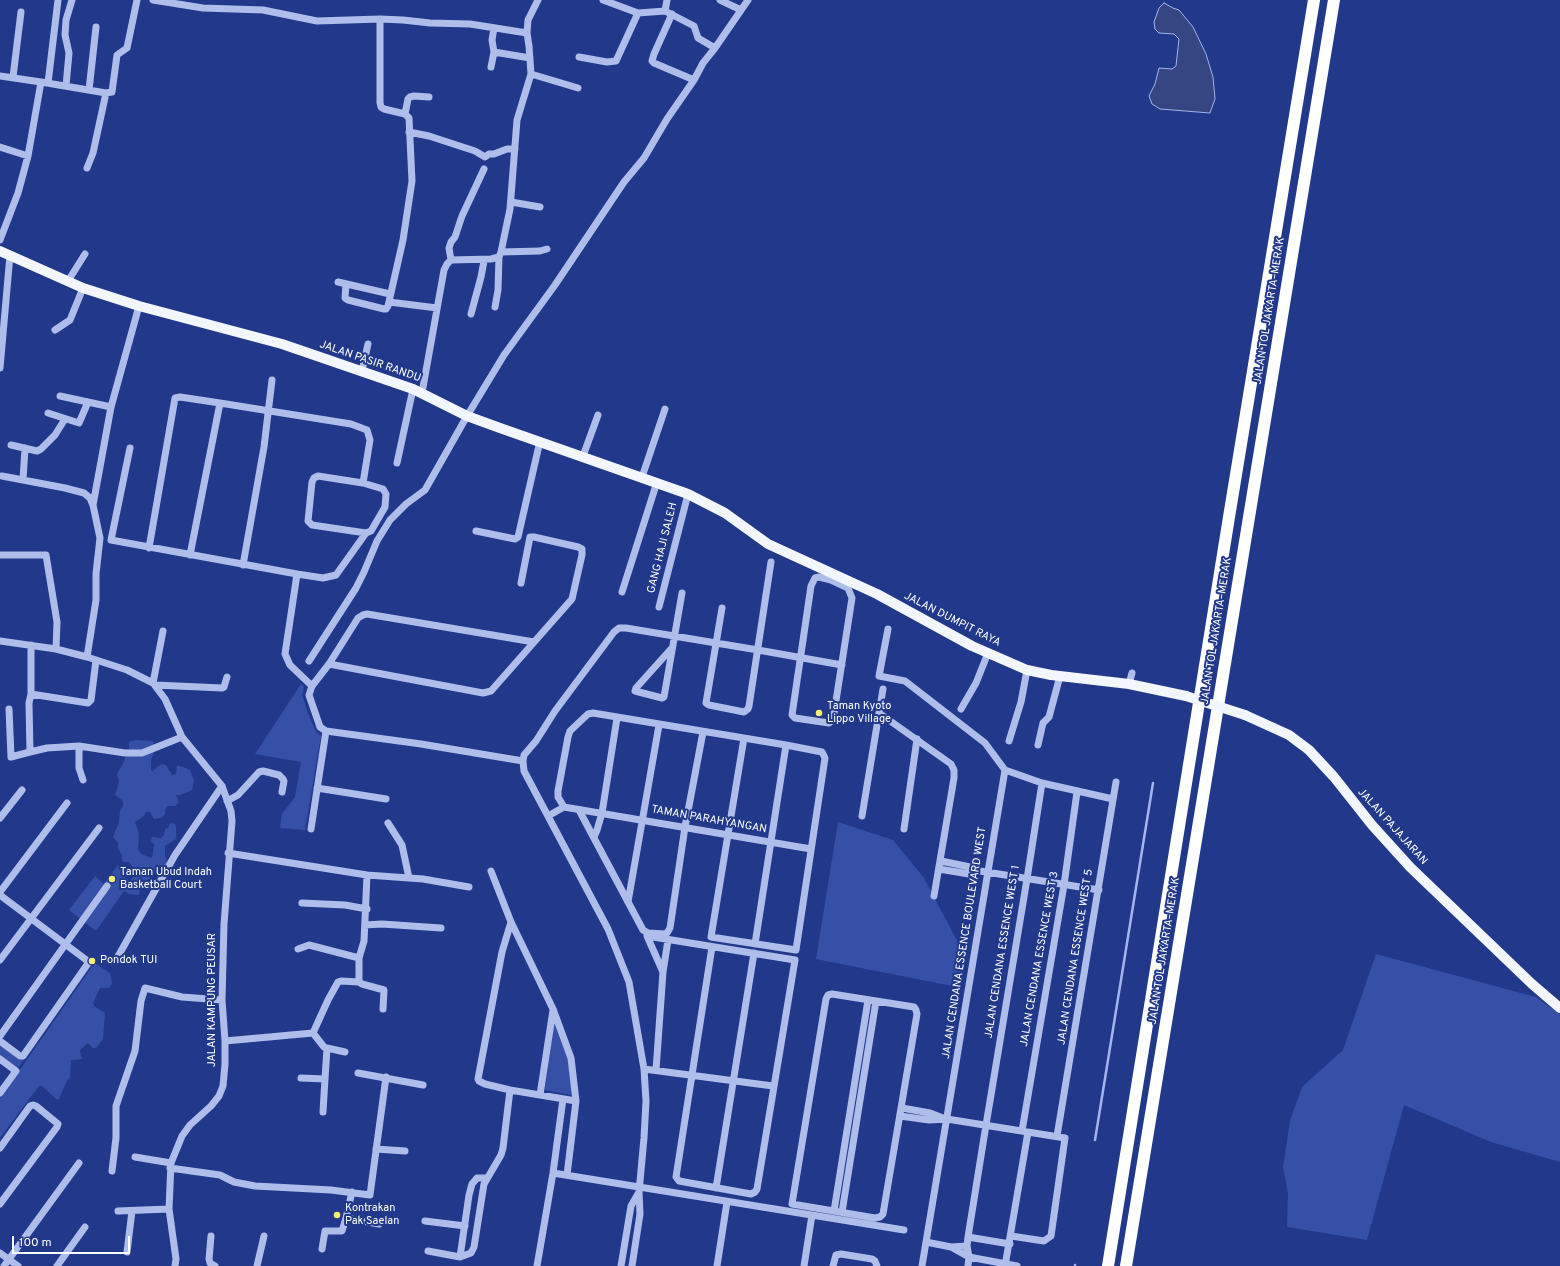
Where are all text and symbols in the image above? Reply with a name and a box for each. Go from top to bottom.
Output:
street label: JALAN TOL JAKARTA–MERAK [1252,237,1288,385]
street label: JALAN PASIR RANDU [317,338,423,386]
street label: GANG HAJI SALEH [645,501,681,595]
street label: JALAN TOL JAKARTA–MERAK [1199,557,1235,705]
street label: JALAN DUMPIT RAYA [901,590,1003,650]
place label: Taman Kyoto Lippo Village [827,700,892,726]
marker: Taman Kyoto Lippo Village [814,708,824,718]
street label: JALAN PAJAJARAN [1354,786,1430,868]
street label: TAMAN PARAHYANGAN [650,803,768,837]
street label: JALAN CENDANA ESSENCE BOULEVARD WEST [940,826,990,1060]
street label: JALAN CENDANA ESSENCE WEST 1 [983,864,1023,1040]
place label: Taman Ubud Indah Basketball Court [120,866,212,892]
street label: JALAN CENDANA ESSENCE WEST 5 [1056,868,1096,1046]
street label: JALAN CENDANA ESSENCE WEST 3 [1018,870,1062,1048]
marker: Taman Ubud Indah Basketball Court [107,874,117,884]
street label: JALAN TOL JAKARTA–MERAK [1147,877,1183,1025]
street label: JALAN KAMPUNG PEUSAR [206,933,220,1067]
place label: Pondok TUI [100,954,157,968]
marker: Pondok TUI [87,956,97,966]
place label: Kontrakan Pak Saelan [345,1202,399,1228]
marker: Kontrakan Pak Saelan [332,1210,342,1220]
scale bar [14,1228,132,1254]
text: 100 m [19,1235,52,1251]

